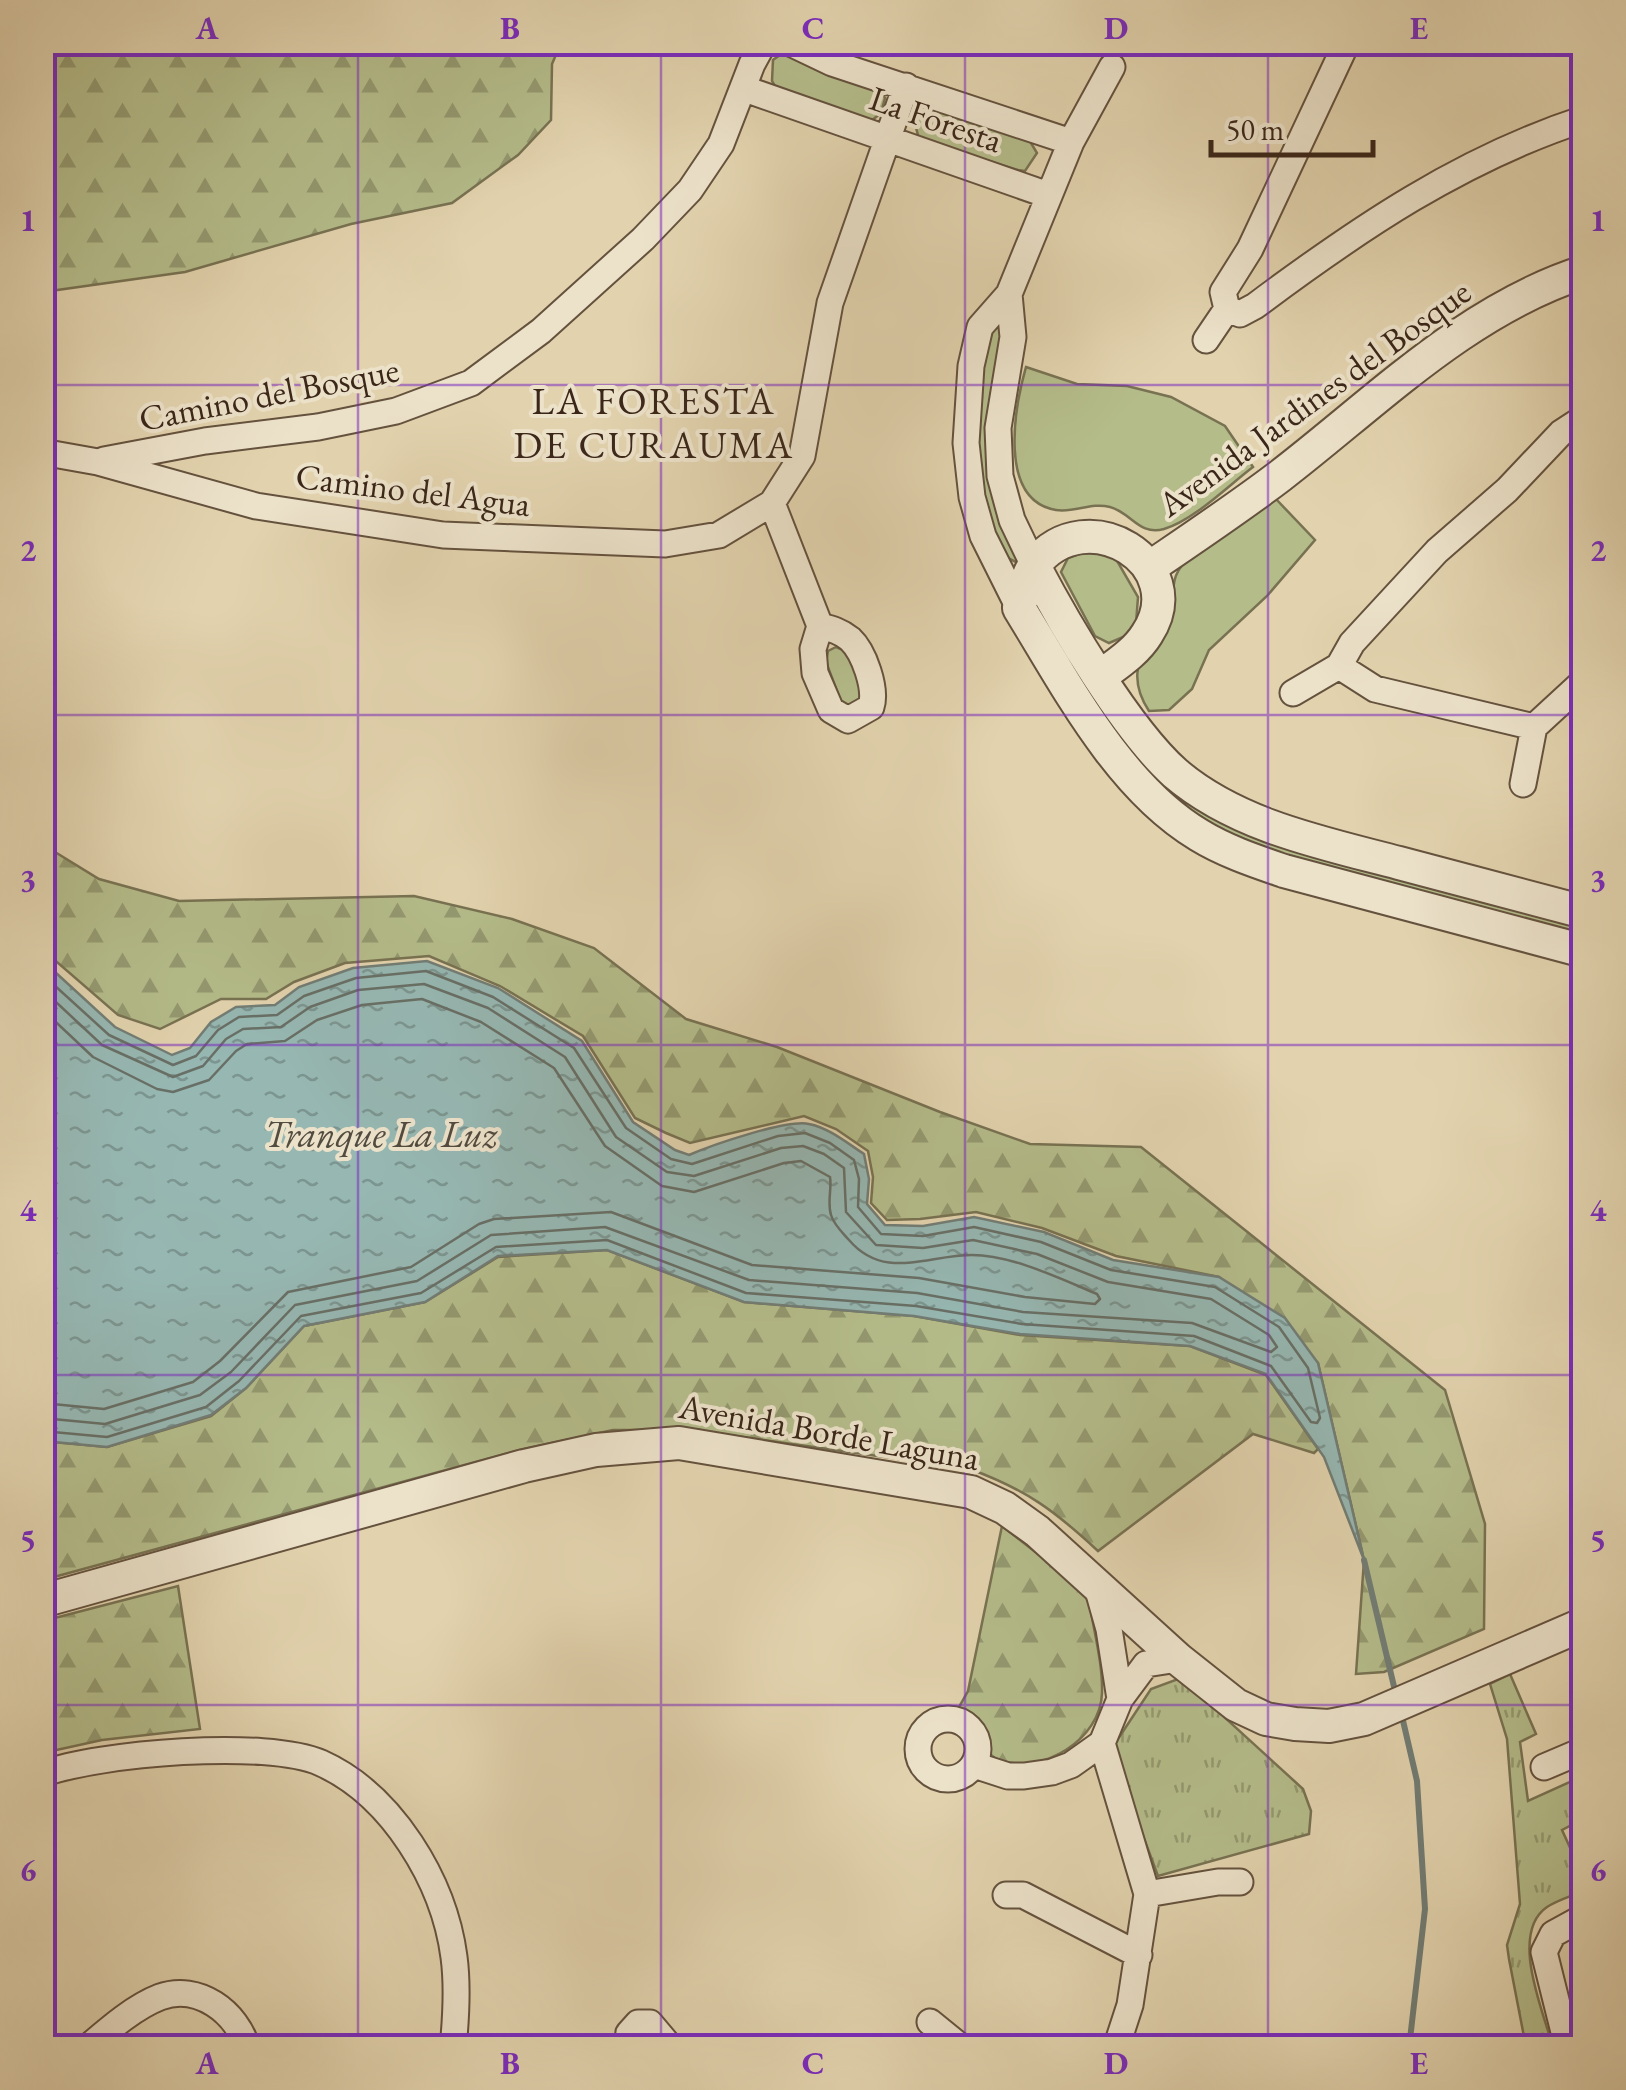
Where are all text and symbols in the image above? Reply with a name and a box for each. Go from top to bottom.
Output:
text: A [194,7,219,49]
text: B [500,7,520,49]
text: C [802,7,824,49]
text: D [1104,7,1128,49]
text: E [1410,7,1428,49]
street label: La Foresta [864,75,1008,162]
scale bar [1211,95,1374,157]
text: 50 m [1226,110,1284,149]
text: 1 [20,199,36,241]
text: 1 [1590,199,1606,241]
street label: Avenida Jardines del Bosque [1148,269,1479,527]
street label: Camino del Bosque [135,346,403,441]
district label: LA FORESTA DE CURAUMA [513,376,795,469]
street label: Camino del Agua [293,453,533,526]
text: 2 [20,529,37,571]
text: 2 [1590,529,1607,571]
text: 3 [20,859,36,901]
text: 3 [1590,859,1606,901]
water label: Tranque La Luz [264,1109,498,1158]
text: 4 [20,1189,38,1231]
text: 4 [1590,1189,1608,1231]
street label: Avenida Borde Laguna [674,1383,983,1480]
text: 5 [20,1519,36,1561]
text: 5 [1590,1519,1606,1561]
text: 6 [20,1849,37,1891]
text: 6 [1590,1849,1607,1891]
text: A [194,2042,219,2084]
text: B [500,2042,520,2084]
text: C [802,2042,824,2084]
text: D [1104,2042,1128,2084]
text: E [1410,2042,1428,2084]

